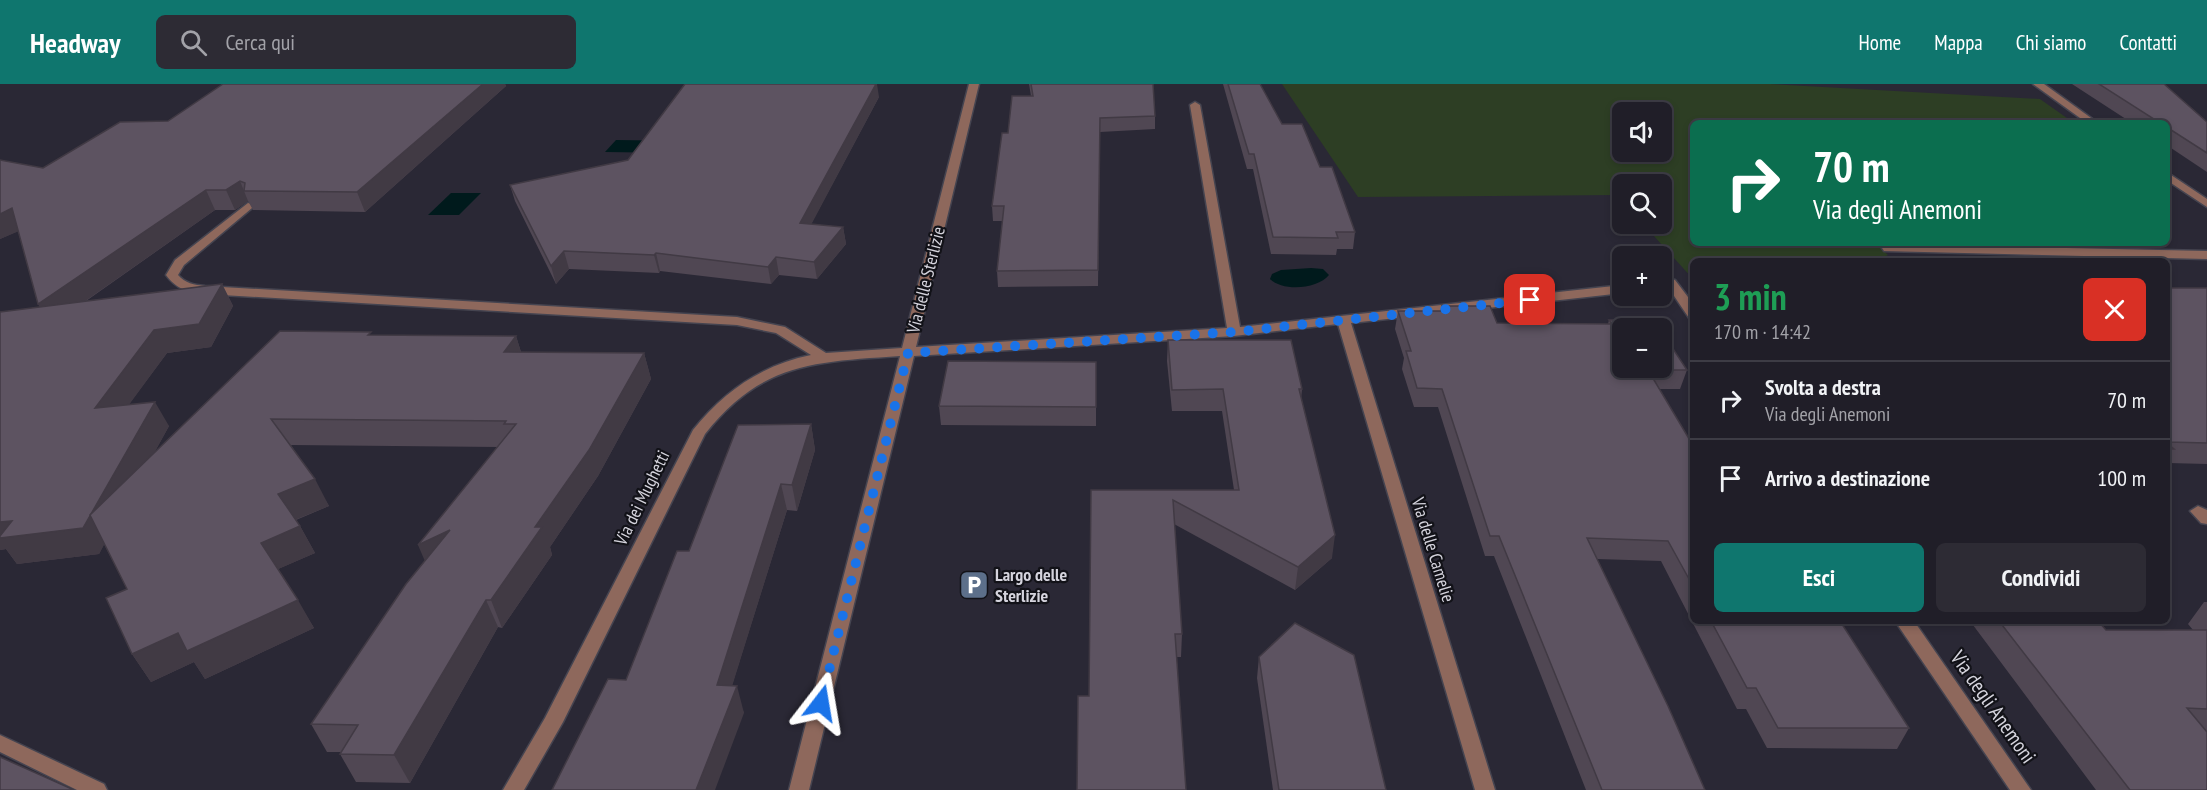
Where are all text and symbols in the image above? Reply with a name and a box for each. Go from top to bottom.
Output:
search box [156,15,576,69]
text: Headway [30,24,120,61]
icon: search [177,26,210,59]
text: Cerca qui [225,28,295,56]
text: Home [1859,29,1901,56]
text: Mappa [1934,29,1983,56]
text: Chi siamo [2016,29,2086,56]
text: Contatti [2119,29,2177,56]
map controls [1612,102,1672,378]
button: sound [1612,102,1672,162]
text: 70 m [1813,139,1890,194]
icon: right [1714,144,1792,222]
button: search [1612,174,1672,234]
text: Via degli Anemoni [1813,192,1982,226]
street label: Via delle Sterlizie [901,224,950,336]
button: + [1612,246,1672,306]
text: 3 min [1714,273,1787,320]
pin [1504,274,1555,325]
button: close [2083,278,2146,341]
icon: arrive [1513,283,1546,316]
button: − [1612,318,1672,378]
text: 170 m · 14:42 [1714,319,1811,345]
text: Svolta a destra [1765,373,1881,401]
icon: right [1714,384,1747,417]
text: 70 m [2107,386,2146,414]
text: Via degli Anemoni [1765,401,1890,427]
street label: Via dei Mughetti [608,447,674,550]
icon: arrive [1714,462,1747,495]
text: Arrivo a destinazione [1765,464,1930,492]
text: 100 m [2097,464,2146,492]
street label: Via delle Camelie [1406,494,1460,605]
button: Esci [1714,543,1924,612]
button: Condividi [1936,543,2146,612]
place label: Largo delle Sterlizie [995,563,1067,607]
parking icon: Largo delle Sterlizie [958,569,990,601]
street label: Via degli Anemoni [1944,644,2042,768]
position arrow [789,671,853,735]

